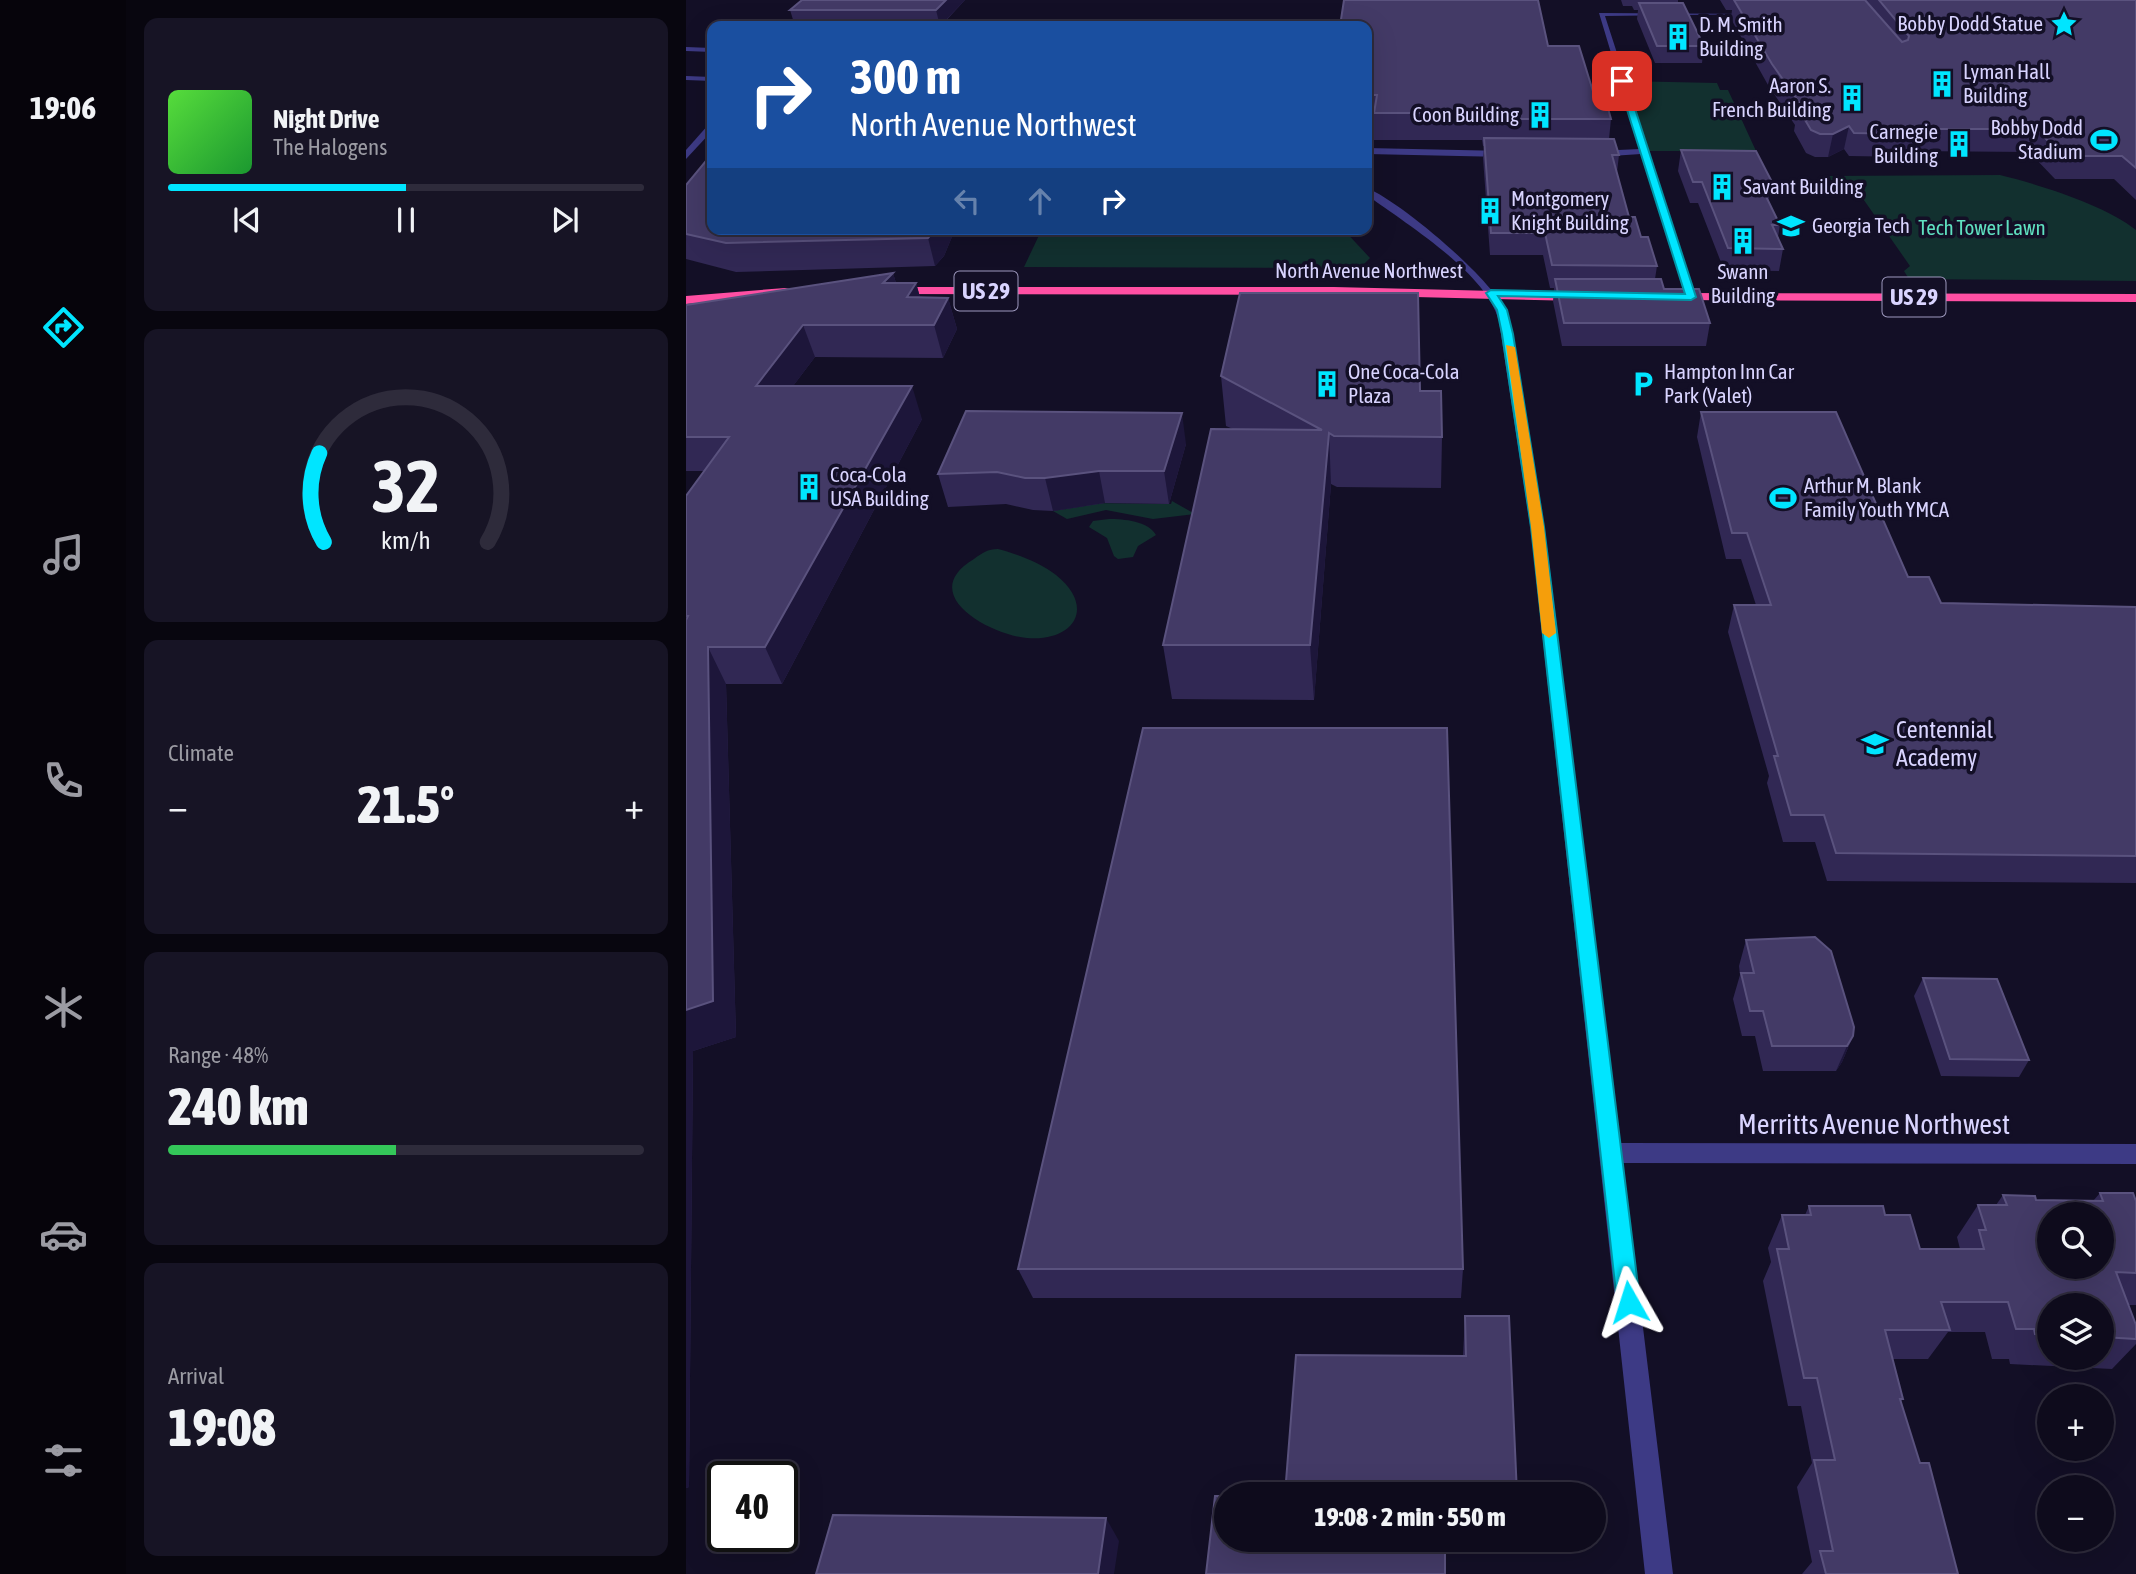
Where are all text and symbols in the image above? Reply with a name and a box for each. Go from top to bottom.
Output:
place icon: Bobby Dodd Statue [2049,9,2079,39]
place label: Bobby Dodd Statue [1897,11,2043,35]
place label: D. M. Smith Building [1699,12,1783,60]
building icon: D. M. Smith Building [1663,22,1693,52]
text: 300 m [850,48,961,104]
icon: right [735,49,826,140]
pin [1592,51,1652,111]
place label: Lyman Hall Building [1963,59,2051,107]
icon: arrive [1603,62,1641,100]
building icon: Lyman Hall Building [1927,69,1957,99]
place label: Aaron S. French Building [1712,73,1831,121]
building icon: Aaron S. French Building [1837,83,1867,113]
text: 19:06 [30,89,96,126]
building icon: Coon Building [1525,100,1555,130]
place label: Coon Building [1412,102,1519,126]
text: Night Drive [273,104,380,134]
text: North Avenue Northwest [850,106,1137,143]
place label: Bobby Dodd Stadium [1990,115,2083,163]
place label: Carnegie Building [1869,119,1938,167]
sports icon: Bobby Dodd Stadium [2089,125,2119,155]
building icon: Carnegie Building [1944,129,1974,159]
text: The Halogens [273,134,387,160]
building icon: Savant Building [1707,172,1737,202]
place label: Savant Building [1743,174,1863,198]
icon: left [948,182,986,220]
icon: ahead [1021,182,1059,220]
icon: right [1094,182,1132,220]
place label: Montgomery Knight Building [1511,186,1629,234]
building icon: Montgomery Knight Building [1475,196,1505,226]
icon: previous [228,201,266,239]
icon: pause [387,201,425,239]
icon: next [546,201,584,239]
school or university icon: Georgia Tech [1776,211,1806,241]
place label: Georgia Tech [1812,213,1910,237]
park label: Tech Tower Lawn [1918,215,2046,239]
building icon: Swann Building [1728,226,1758,256]
street label: North Avenue Northwest [1275,258,1463,282]
place label: Swann Building [1711,259,1775,307]
road number: US 29 [954,272,1018,310]
road number: US 29 [1882,278,1946,316]
icon: directions [39,303,88,352]
place label: One Coca-Cola Plaza [1348,359,1460,407]
place label: Hampton Inn Car Park (Valet) [1664,359,1795,407]
building icon: One Coca-Cola Plaza [1312,369,1342,399]
parking icon: Hampton Inn Car Park (Valet) [1628,369,1658,399]
text: 32 [372,444,440,527]
place label: Coca-Cola USA Building [830,462,929,510]
building icon: Coca-Cola USA Building [794,472,824,502]
place label: Arthur M. Blank Family Youth YMCA [1804,473,1950,521]
sports icon: Arthur M. Blank Family Youth YMCA [1768,483,1798,513]
text: km/h [381,526,431,554]
icon: music [39,530,88,579]
place label: Centennial Academy [1896,716,1994,771]
school or university icon: Centennial Academy [1860,729,1890,759]
text: Climate [168,740,234,766]
icon: phone [39,756,88,805]
text: 21.5° [358,774,454,834]
text: − [168,784,188,827]
text: + [624,784,644,827]
icon: climate [39,983,88,1032]
text: Range · 48% [168,1042,268,1068]
text: 240 km [168,1076,309,1136]
street label: Merritts Avenue Northwest [1738,1108,2010,1140]
map controls [2037,1202,2114,1552]
button: search [2037,1202,2114,1279]
icon: car [39,1210,88,1259]
position arrow [1592,1265,1666,1339]
button: layers [2037,1293,2114,1370]
text: Arrival [168,1363,224,1389]
button: + [2037,1384,2114,1461]
text: 19:08 [168,1397,276,1457]
icon: filters [39,1436,88,1485]
speed limit sign: 40 [707,1461,798,1552]
button: − [2037,1475,2114,1552]
text: 19:08 · 2 min · 550 m [1314,1502,1506,1532]

